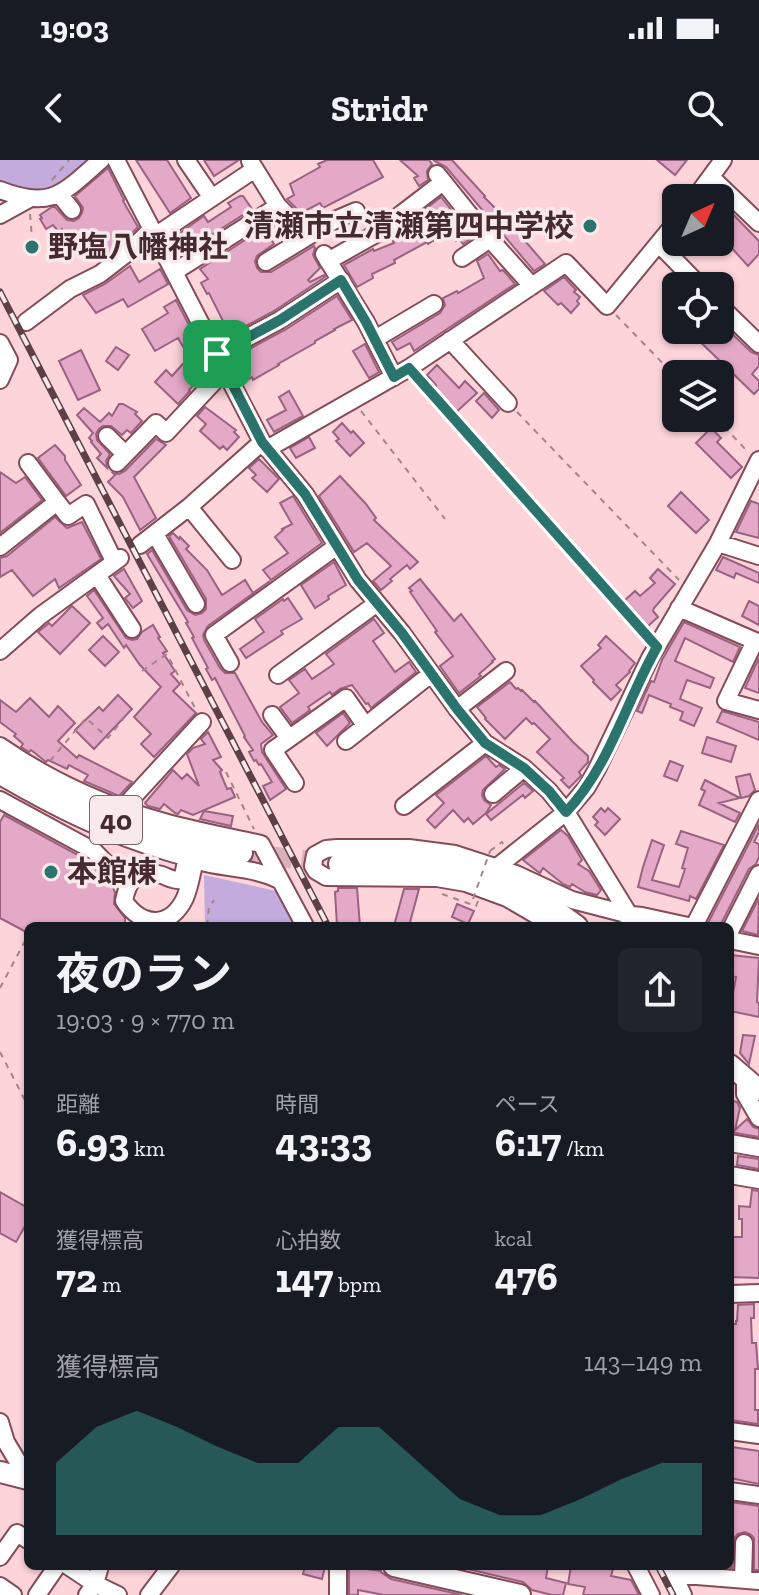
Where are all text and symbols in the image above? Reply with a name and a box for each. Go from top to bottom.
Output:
text: 19:03 [40,10,109,46]
icon: back [32,86,76,130]
icon: search [683,86,727,130]
text: Stridr [331,87,428,130]
north arrow [662,184,734,256]
map controls [662,184,734,432]
place label: 清瀬市立清瀬第四中学校 [244,208,574,244]
marker: 清瀬市立清瀬第四中学校 [581,217,599,235]
place label: 野塩八幡神社 [48,229,228,265]
marker: 野塩八幡神社 [23,238,41,256]
button: locate [662,272,734,344]
pin [183,320,251,388]
icon: arrive [195,332,239,376]
button: layers [662,360,734,432]
road number: 40 [90,796,142,844]
place label: 本館棟 [67,854,157,890]
marker: 本館棟 [42,863,60,881]
text: 夜のラン [56,947,232,1000]
button: share [618,948,702,1032]
text: 19:03 · 9 × 770 m [56,1004,234,1036]
text: 距離 [56,1091,100,1118]
text: 時間 [275,1091,319,1118]
text: ペース [495,1091,560,1118]
text: 6.93 [56,1118,129,1166]
text: 43:33 [275,1118,372,1166]
text: 6:17 [495,1118,561,1166]
text: km [129,1135,165,1162]
text: /km [561,1135,604,1162]
text: kcal [495,1225,532,1252]
text: 獲得標高 [56,1227,144,1254]
text: 心拍数 [275,1227,341,1254]
text: 476 [495,1252,558,1300]
text: 72 [56,1254,97,1302]
text: 147 [275,1254,333,1302]
text: m [97,1271,121,1298]
text: bpm [333,1271,381,1298]
text: 143–149 m [584,1346,702,1378]
text: 獲得標高 [56,1351,160,1383]

